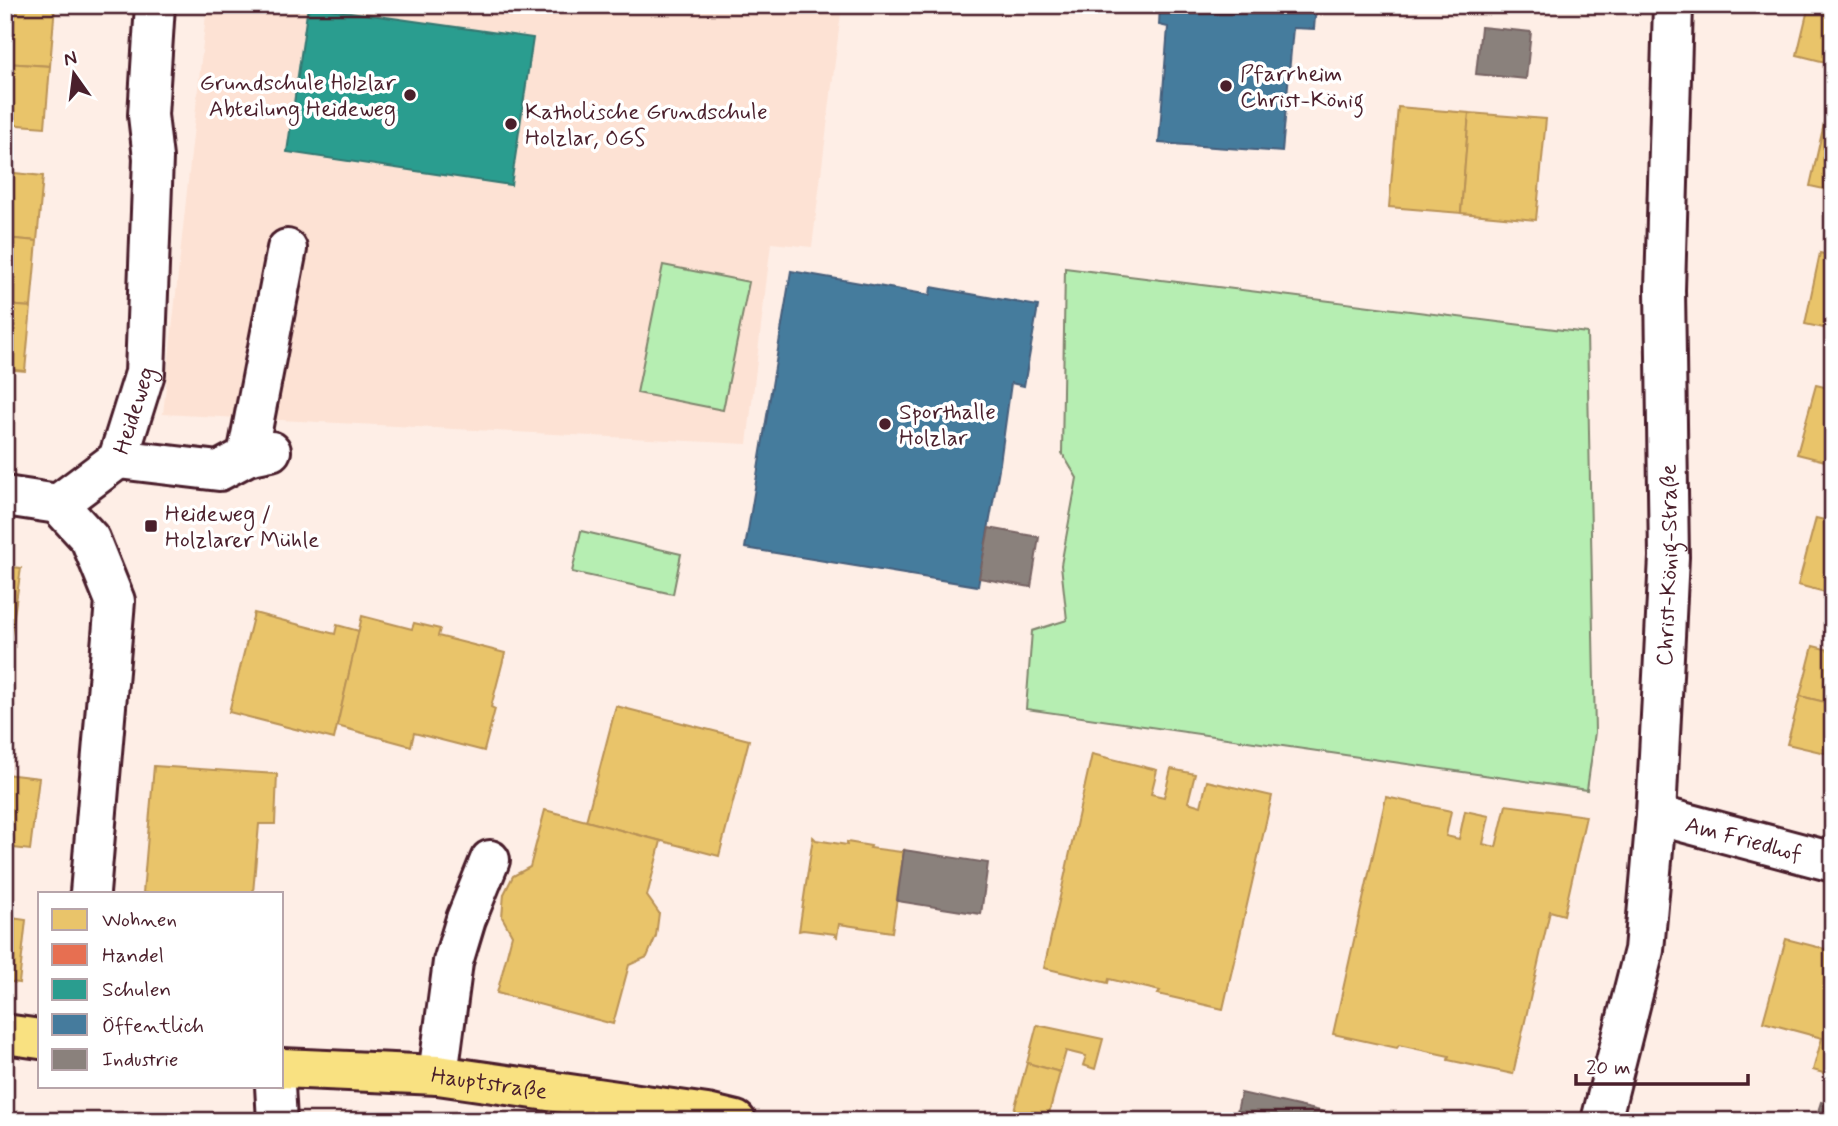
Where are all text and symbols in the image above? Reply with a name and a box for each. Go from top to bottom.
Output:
north arrow [38,38,108,108]
text: N [61,45,79,73]
place label: Pfarrheim Christ-König [1240,60,1364,118]
place label: Grundschule Holzlar Abteilung Heideweg [199,69,396,127]
marker: Pfarrheim Christ-König [1218,78,1234,94]
marker: Grundschule Holzlar Abteilung Heideweg [402,87,418,103]
place label: Katholische Grundschule Holzlar, OGS [525,98,768,154]
marker: Katholische Grundschule Holzlar, OGS [503,116,519,132]
street label: Heideweg [107,363,165,458]
place label: Sporthalle Holzlar [899,398,996,454]
marker: Sporthalle Holzlar [877,416,893,432]
street label: Christ-König-Straße [1651,464,1688,667]
place label: Heideweg / Holzlarer Mühle [165,500,319,556]
marker: Heideweg / Holzlarer Mühle [143,518,159,534]
street label: Am Friedhof [1682,810,1805,870]
legend [38,892,284,1088]
text: Wohnen [102,906,177,934]
text: Handel [102,942,164,970]
text: Schulen [102,976,171,1004]
text: Öffentlich [102,1012,204,1040]
scale bar [1576,1042,1747,1086]
text: Industrie [102,1046,178,1074]
text: 20 m [1586,1054,1631,1082]
street label: Hauptstraße [429,1061,549,1108]

